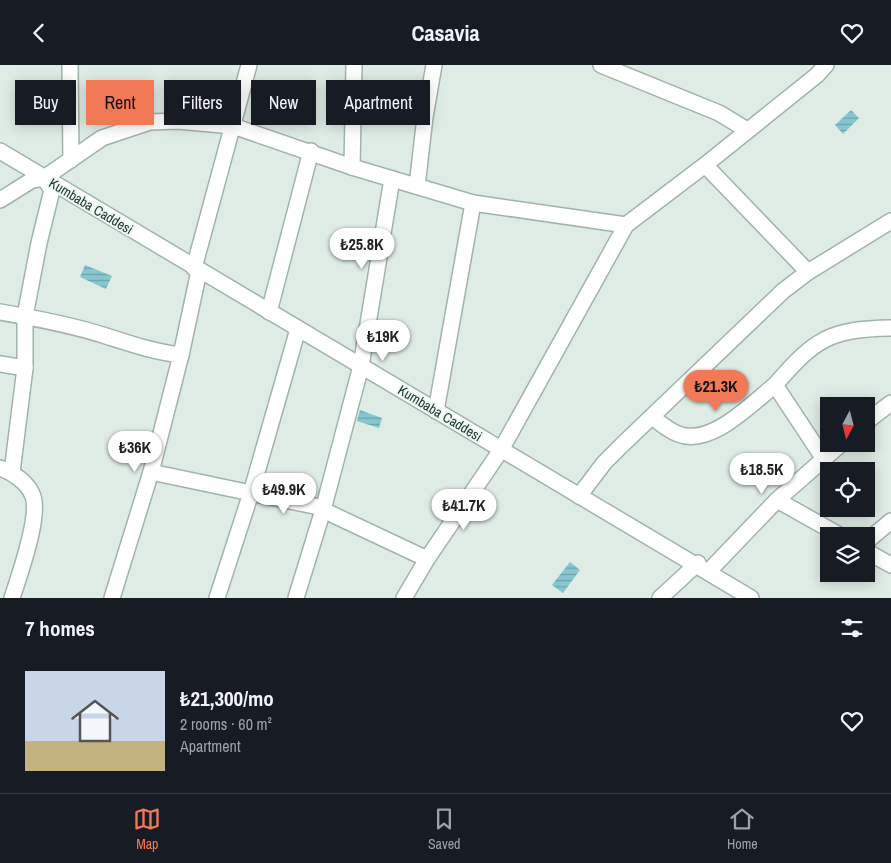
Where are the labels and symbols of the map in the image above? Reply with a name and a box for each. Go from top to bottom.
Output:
street label: Kumbaba Caddesi [46,174,136,238]
pin: ₺25.8K [321,227,403,270]
pin: ₺19K [353,319,413,362]
pin: ₺21.3K [675,369,757,412]
street label: Kumbaba Caddesi [395,381,485,445]
north arrow [820,397,875,453]
pin: ₺36K [105,431,165,473]
pin: ₺18.5K [721,453,803,495]
pin: ₺49.9K [243,473,325,515]
pin: ₺41.7K [423,489,505,531]

